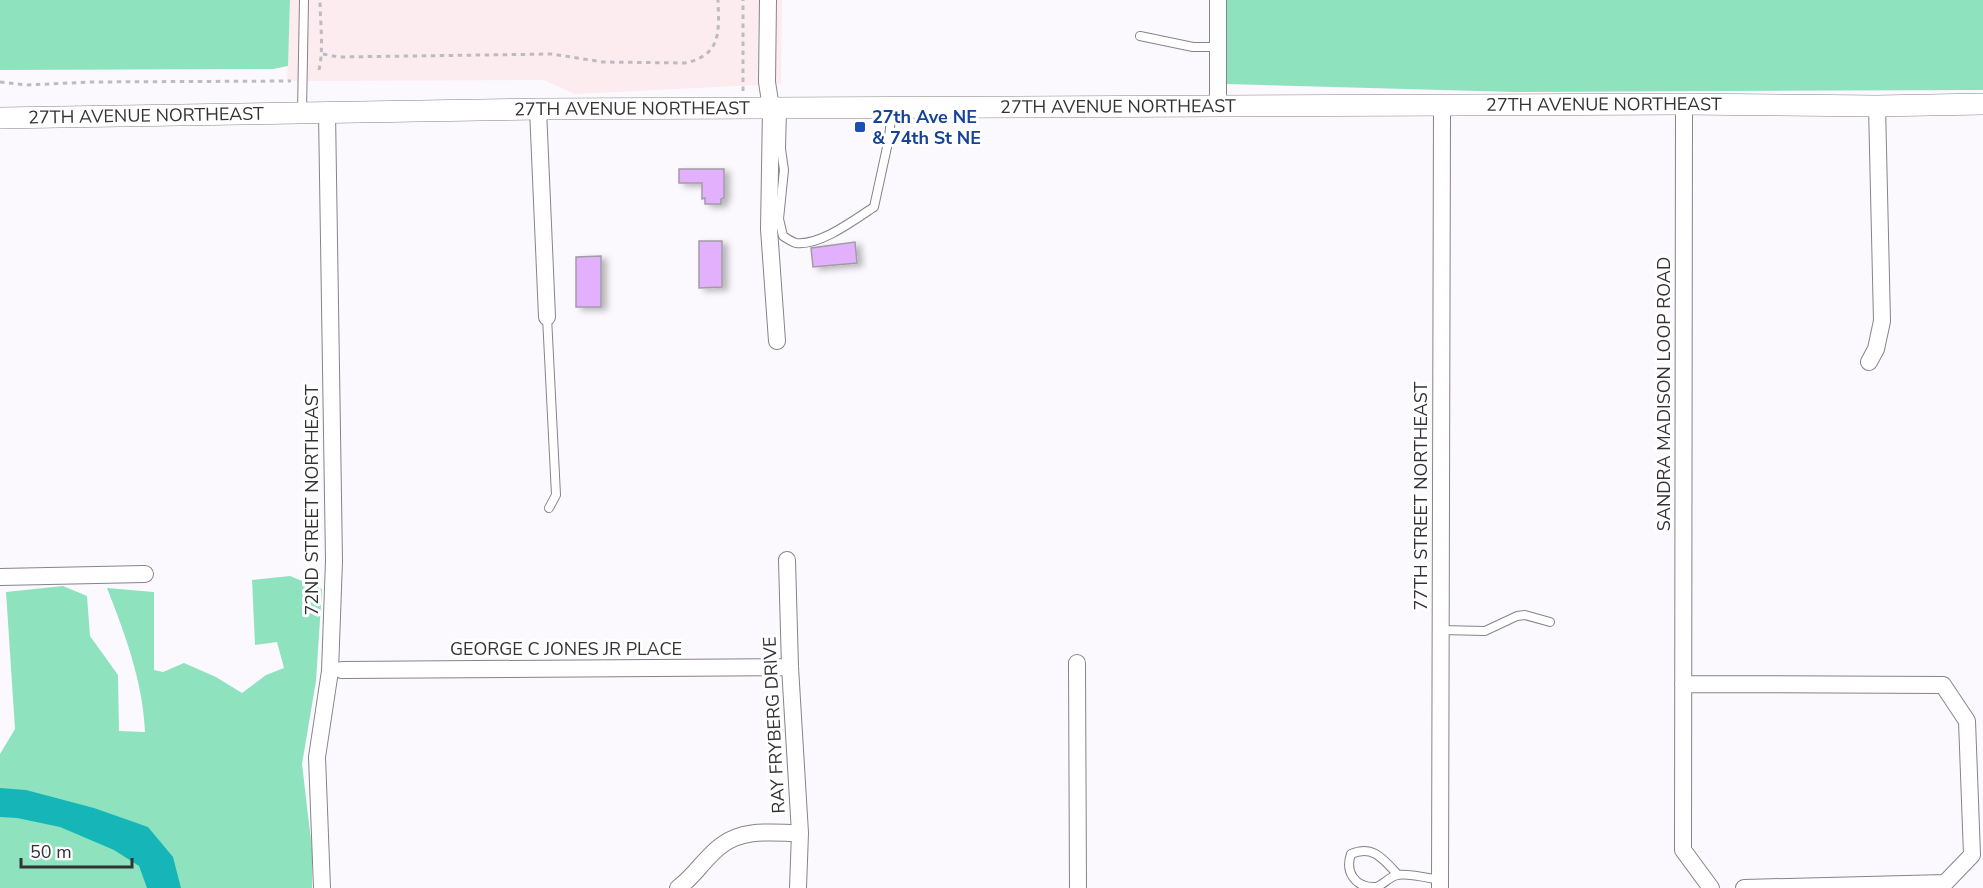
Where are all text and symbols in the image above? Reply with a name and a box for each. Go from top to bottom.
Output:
street label: 27TH AVENUE NORTHEAST [1486,92,1722,117]
street label: 27TH AVENUE NORTHEAST [1000,94,1236,119]
street label: 27TH AVENUE NORTHEAST [514,96,750,121]
street label: 27TH AVENUE NORTHEAST [28,102,264,130]
place label: 27th Ave NE & 74th St NE [872,105,981,150]
marker: 27th Ave NE & 74th St NE [853,120,867,134]
street label: SANDRA MADISON LOOP ROAD [1652,257,1676,531]
street label: 77TH STREET NORTHEAST [1409,381,1433,610]
street label: 72ND STREET NORTHEAST [300,384,324,616]
street label: RAY FRYBERG DRIVE [757,636,791,814]
street label: GEORGE C JONES JR PLACE [450,637,682,661]
scale bar [21,831,132,869]
text: 50 m [30,840,72,864]

